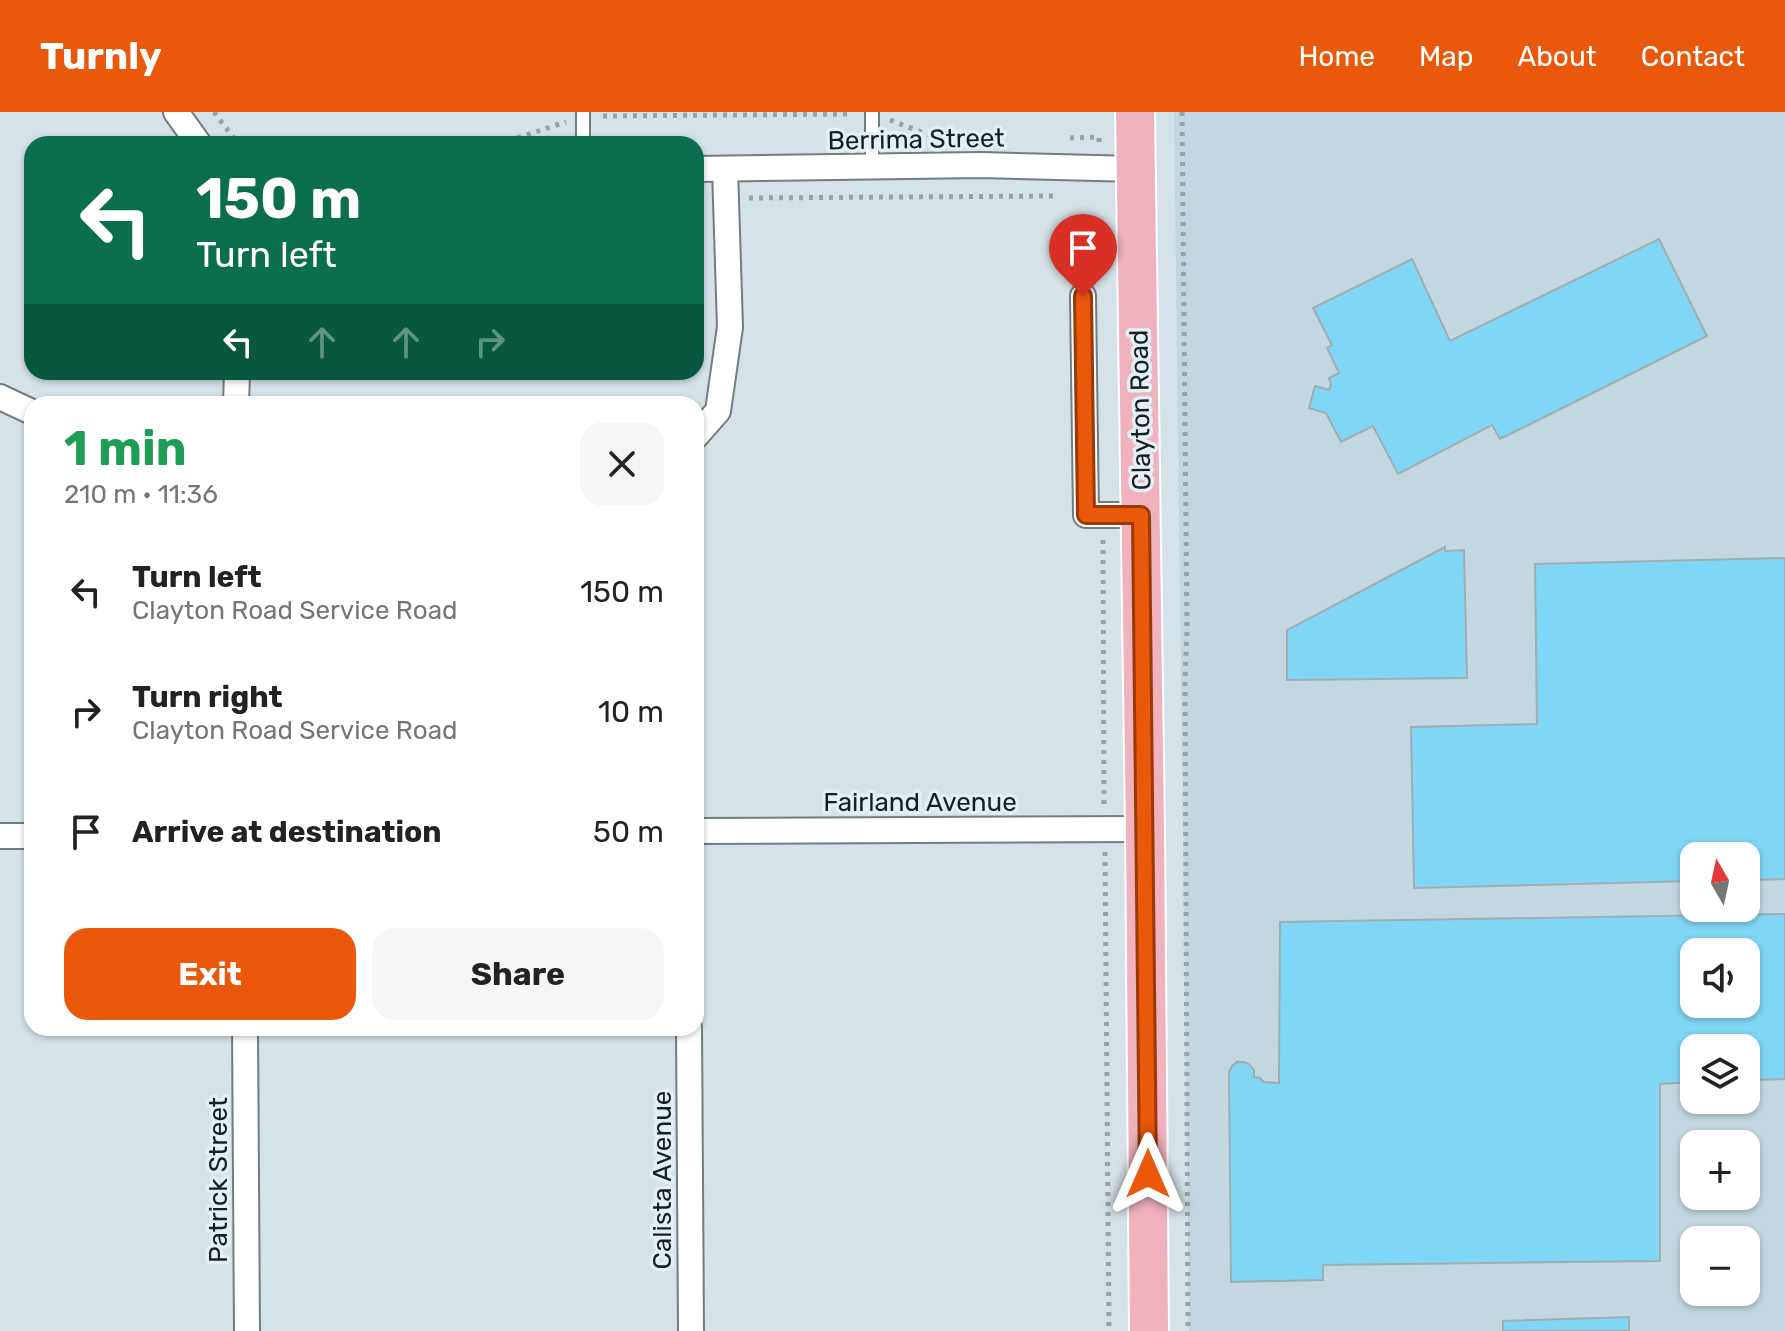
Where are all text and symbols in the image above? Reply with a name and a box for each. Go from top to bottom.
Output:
text: Turnly [40,33,162,79]
text: Home [1298,40,1375,73]
text: Map [1419,40,1473,73]
text: About [1517,40,1597,73]
text: Contact [1641,40,1745,73]
street label: Berrima Street [827,122,1005,157]
text: 150 m [196,166,361,232]
icon: left [64,168,168,272]
pin [1049,214,1117,296]
icon: arrive [1061,226,1105,270]
text: Turn left [196,233,337,276]
icon: left [216,320,260,364]
icon: ahead [300,320,344,364]
icon: ahead [384,320,428,364]
icon: right [468,320,512,364]
street label: Clayton Road [1124,329,1157,491]
text: 1 min [64,420,187,477]
button: close [580,422,664,506]
text: 210 m · 11:36 [64,479,218,510]
text: Turn left [132,559,262,595]
icon: left [64,570,108,614]
text: 150 m [580,574,664,610]
text: Clayton Road Service Road [132,595,457,626]
text: Turn right [132,679,283,715]
icon: right [64,690,108,734]
text: 10 m [598,694,664,730]
text: Clayton Road Service Road [132,715,457,746]
street label: Fairland Avenue [823,787,1017,818]
icon: arrive [64,810,108,854]
text: Arrive at destination [132,814,442,850]
text: 50 m [593,814,664,850]
north arrow [1680,842,1760,922]
map controls [1680,842,1760,1306]
button: Exit [64,928,356,1020]
button: Share [372,928,664,1020]
button: sound [1680,938,1760,1018]
button: layers [1680,1034,1760,1114]
street label: Calista Avenue [647,1091,678,1269]
street label: Patrick Street [203,1097,234,1263]
button: + [1680,1130,1760,1210]
position arrow [1106,1132,1190,1216]
button: − [1680,1226,1760,1306]

